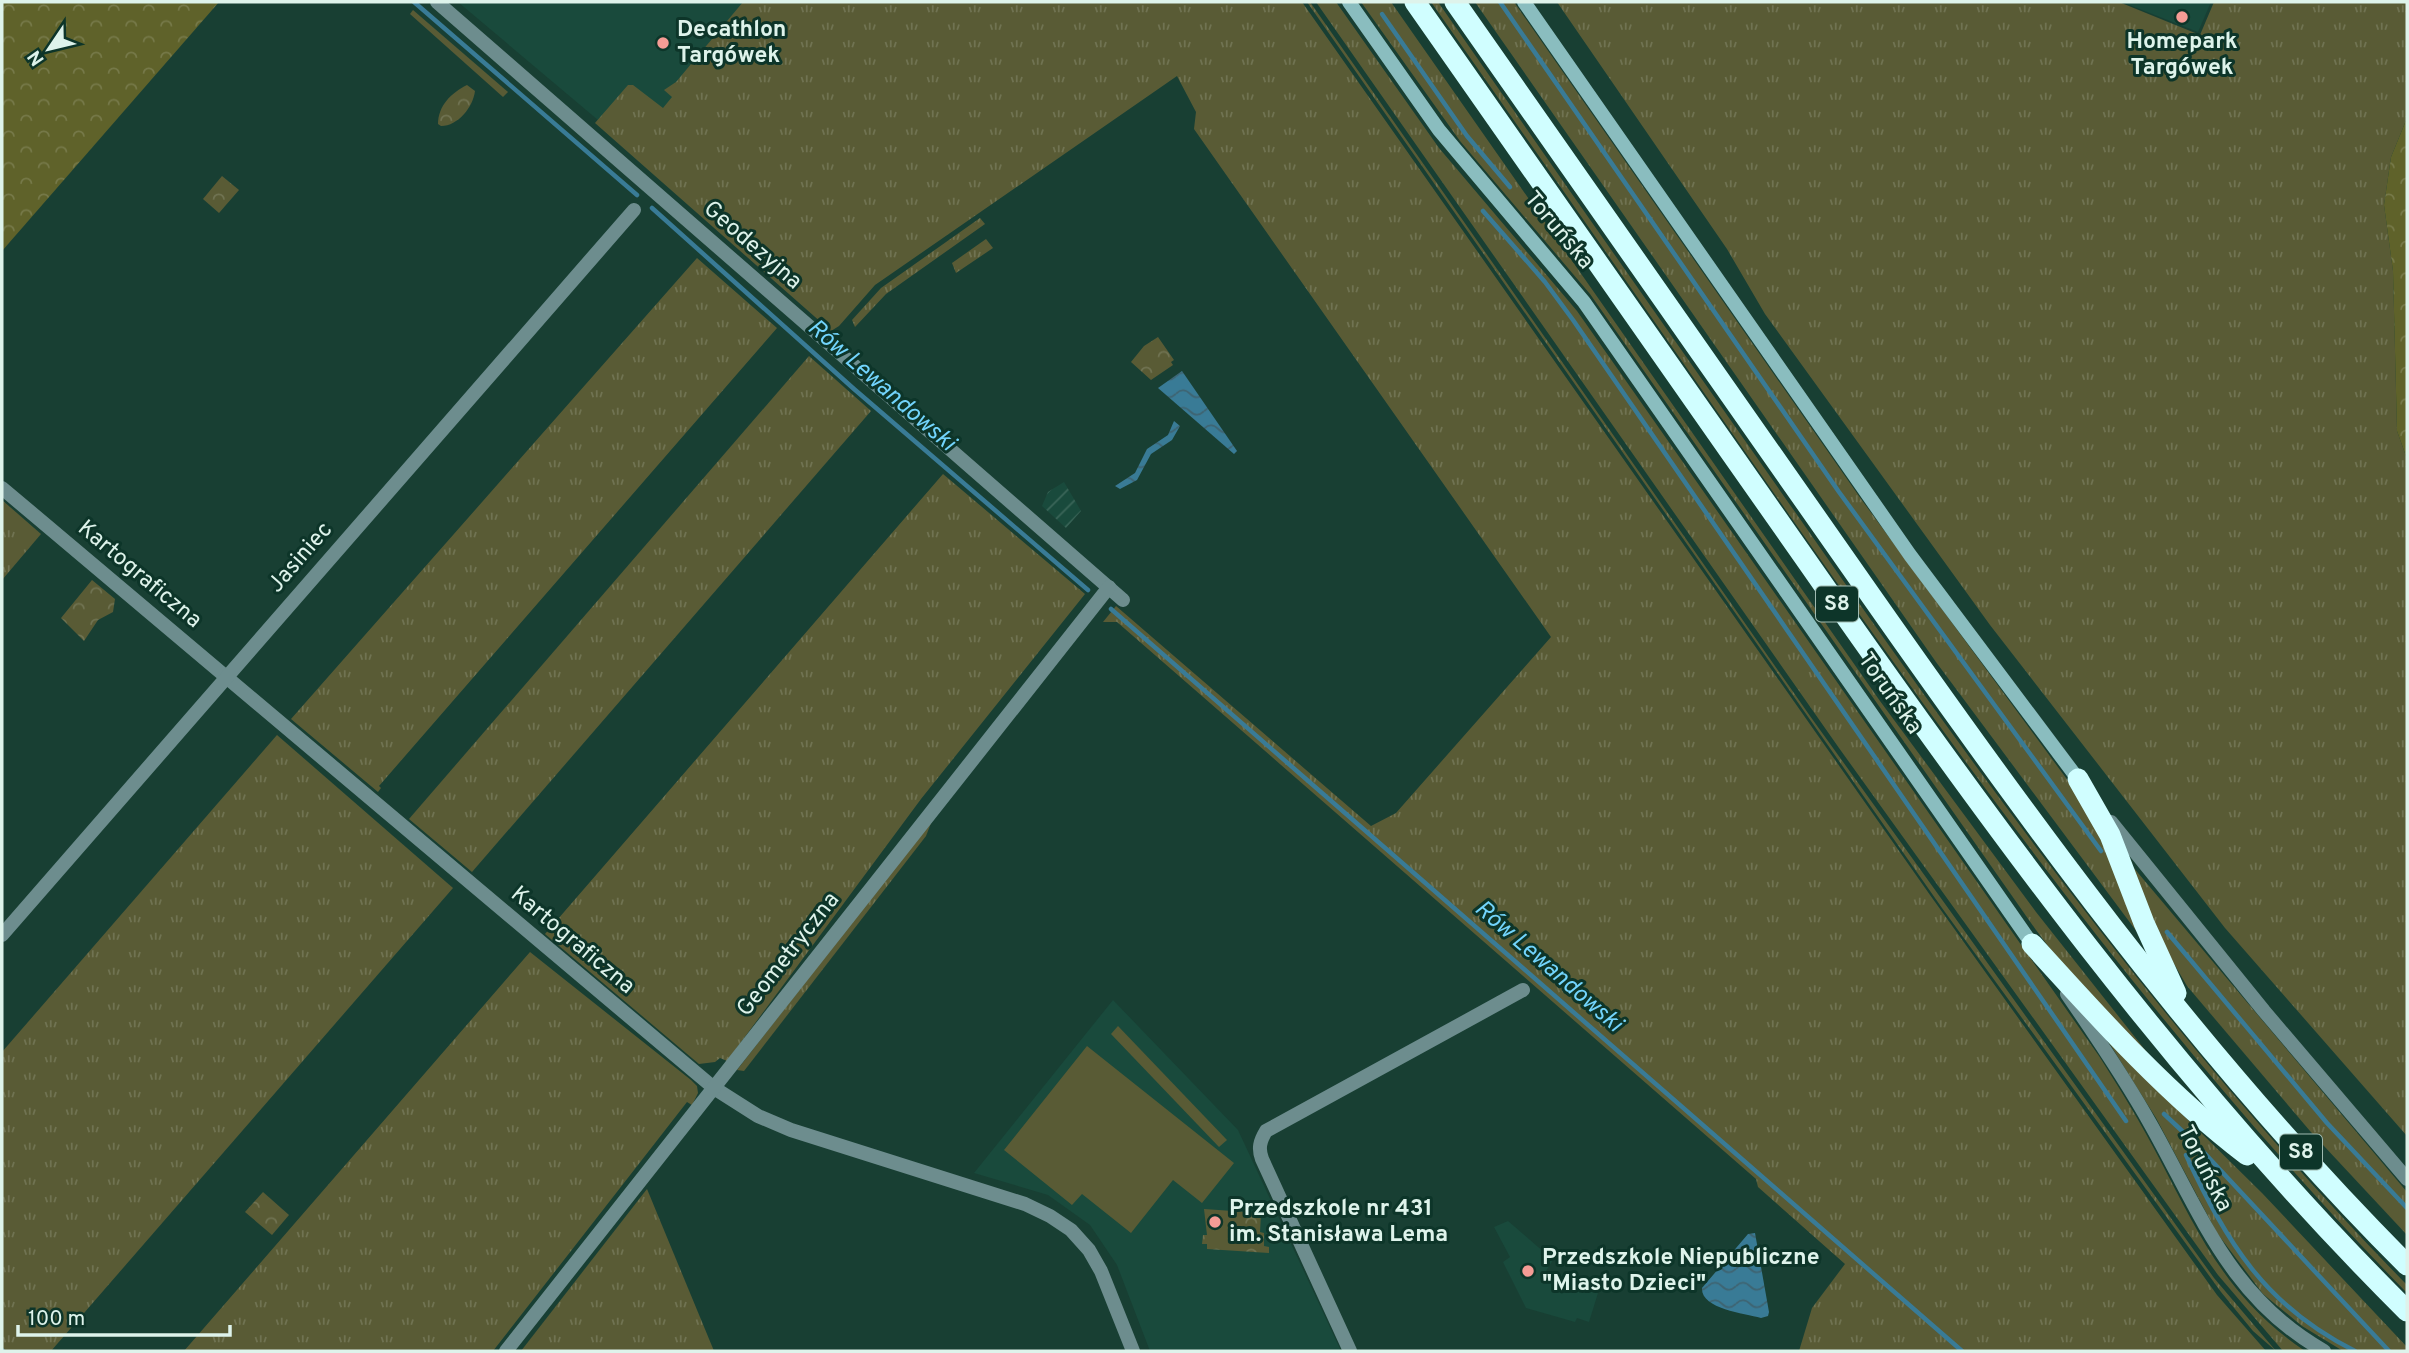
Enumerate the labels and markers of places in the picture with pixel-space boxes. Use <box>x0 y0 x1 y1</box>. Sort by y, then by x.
marker: Homepark Targówek <box>2174 9 2190 25</box>
place label: Decathlon Targówek <box>677 16 786 71</box>
place label: Homepark Targówek <box>2126 28 2238 83</box>
marker: Decathlon Targówek <box>655 35 671 51</box>
place label: Przedszkole nr 431 im. Stanisława Lema <box>1229 1195 1448 1250</box>
marker: Przedszkole nr 431 im. Stanisława Lema <box>1207 1214 1223 1230</box>
place label: Przedszkole Niepubliczne "Miasto Dzieci" <box>1542 1244 1820 1299</box>
marker: Przedszkole Niepubliczne "Miasto Dzieci" <box>1520 1263 1536 1279</box>

